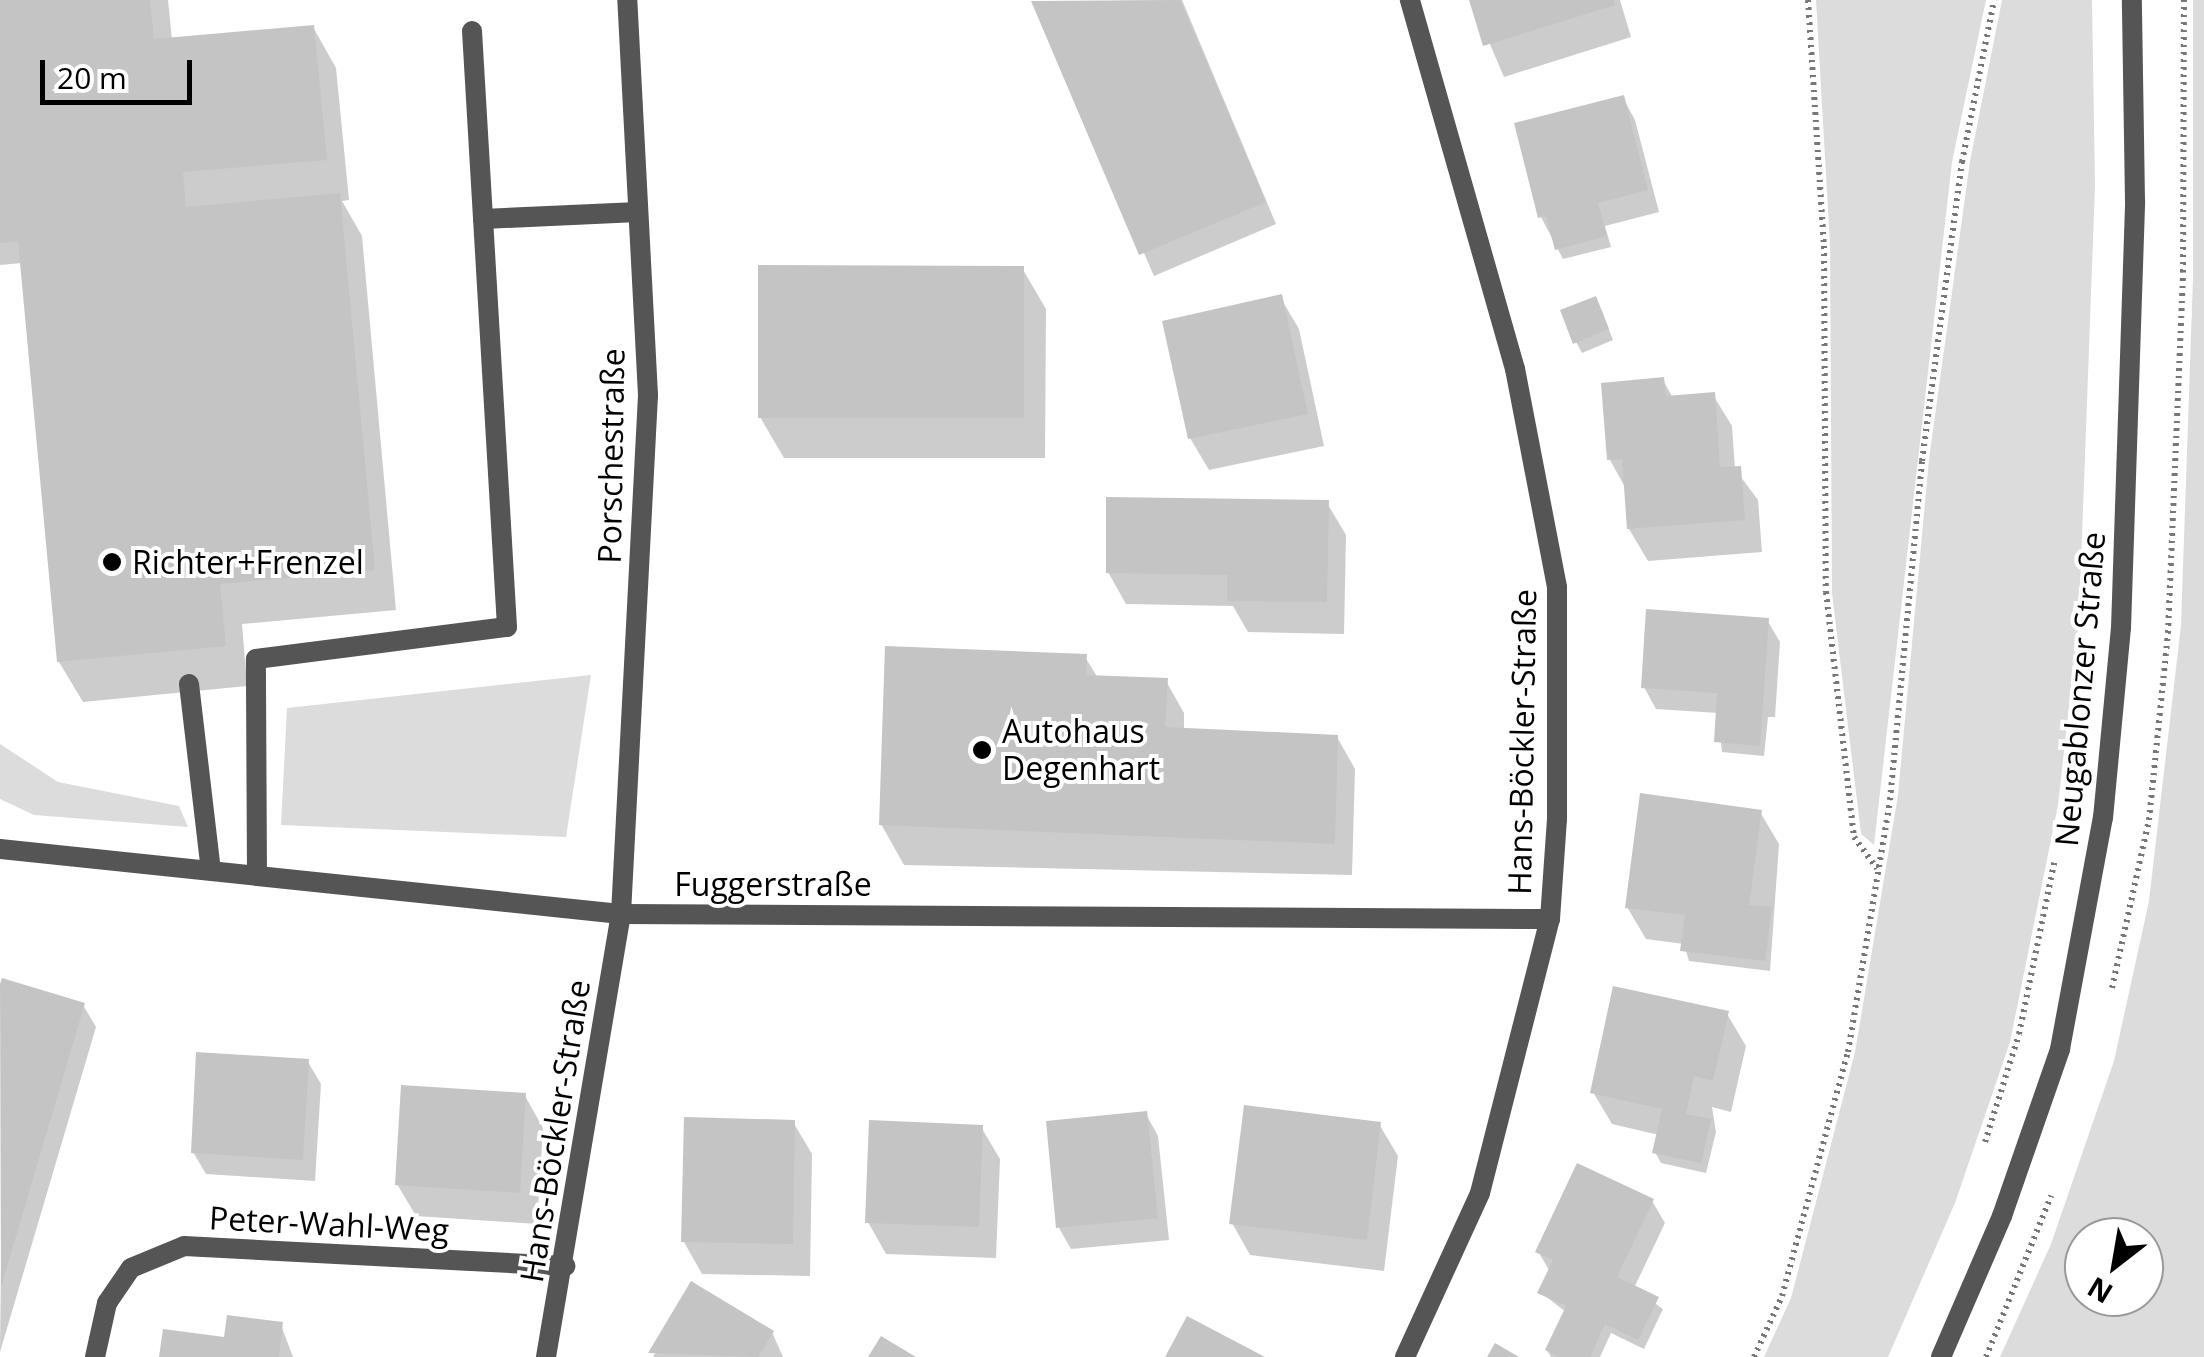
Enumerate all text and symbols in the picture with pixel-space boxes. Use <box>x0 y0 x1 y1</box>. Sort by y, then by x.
scale bar <box>45 40 198 102</box>
text: 20 m <box>57 57 127 98</box>
street label: Porschestraße <box>590 348 632 564</box>
street label: Neugablonzer Straße <box>2047 530 2113 848</box>
place label: Richter+Frenzel <box>132 543 364 581</box>
marker: Richter+Frenzel <box>101 551 123 573</box>
street label: Hans-Böckler-Straße <box>1500 589 1544 895</box>
place label: Autohaus Degenhart <box>1002 713 1160 788</box>
marker: Autohaus Degenhart <box>971 739 993 761</box>
street label: Fuggerstraße <box>674 865 872 903</box>
street label: Hans-Böckler-Straße <box>512 977 598 1285</box>
street label: Peter-Wahl-Weg <box>208 1199 450 1249</box>
north arrow <box>2064 1217 2164 1317</box>
text: N <box>2080 1269 2119 1313</box>

